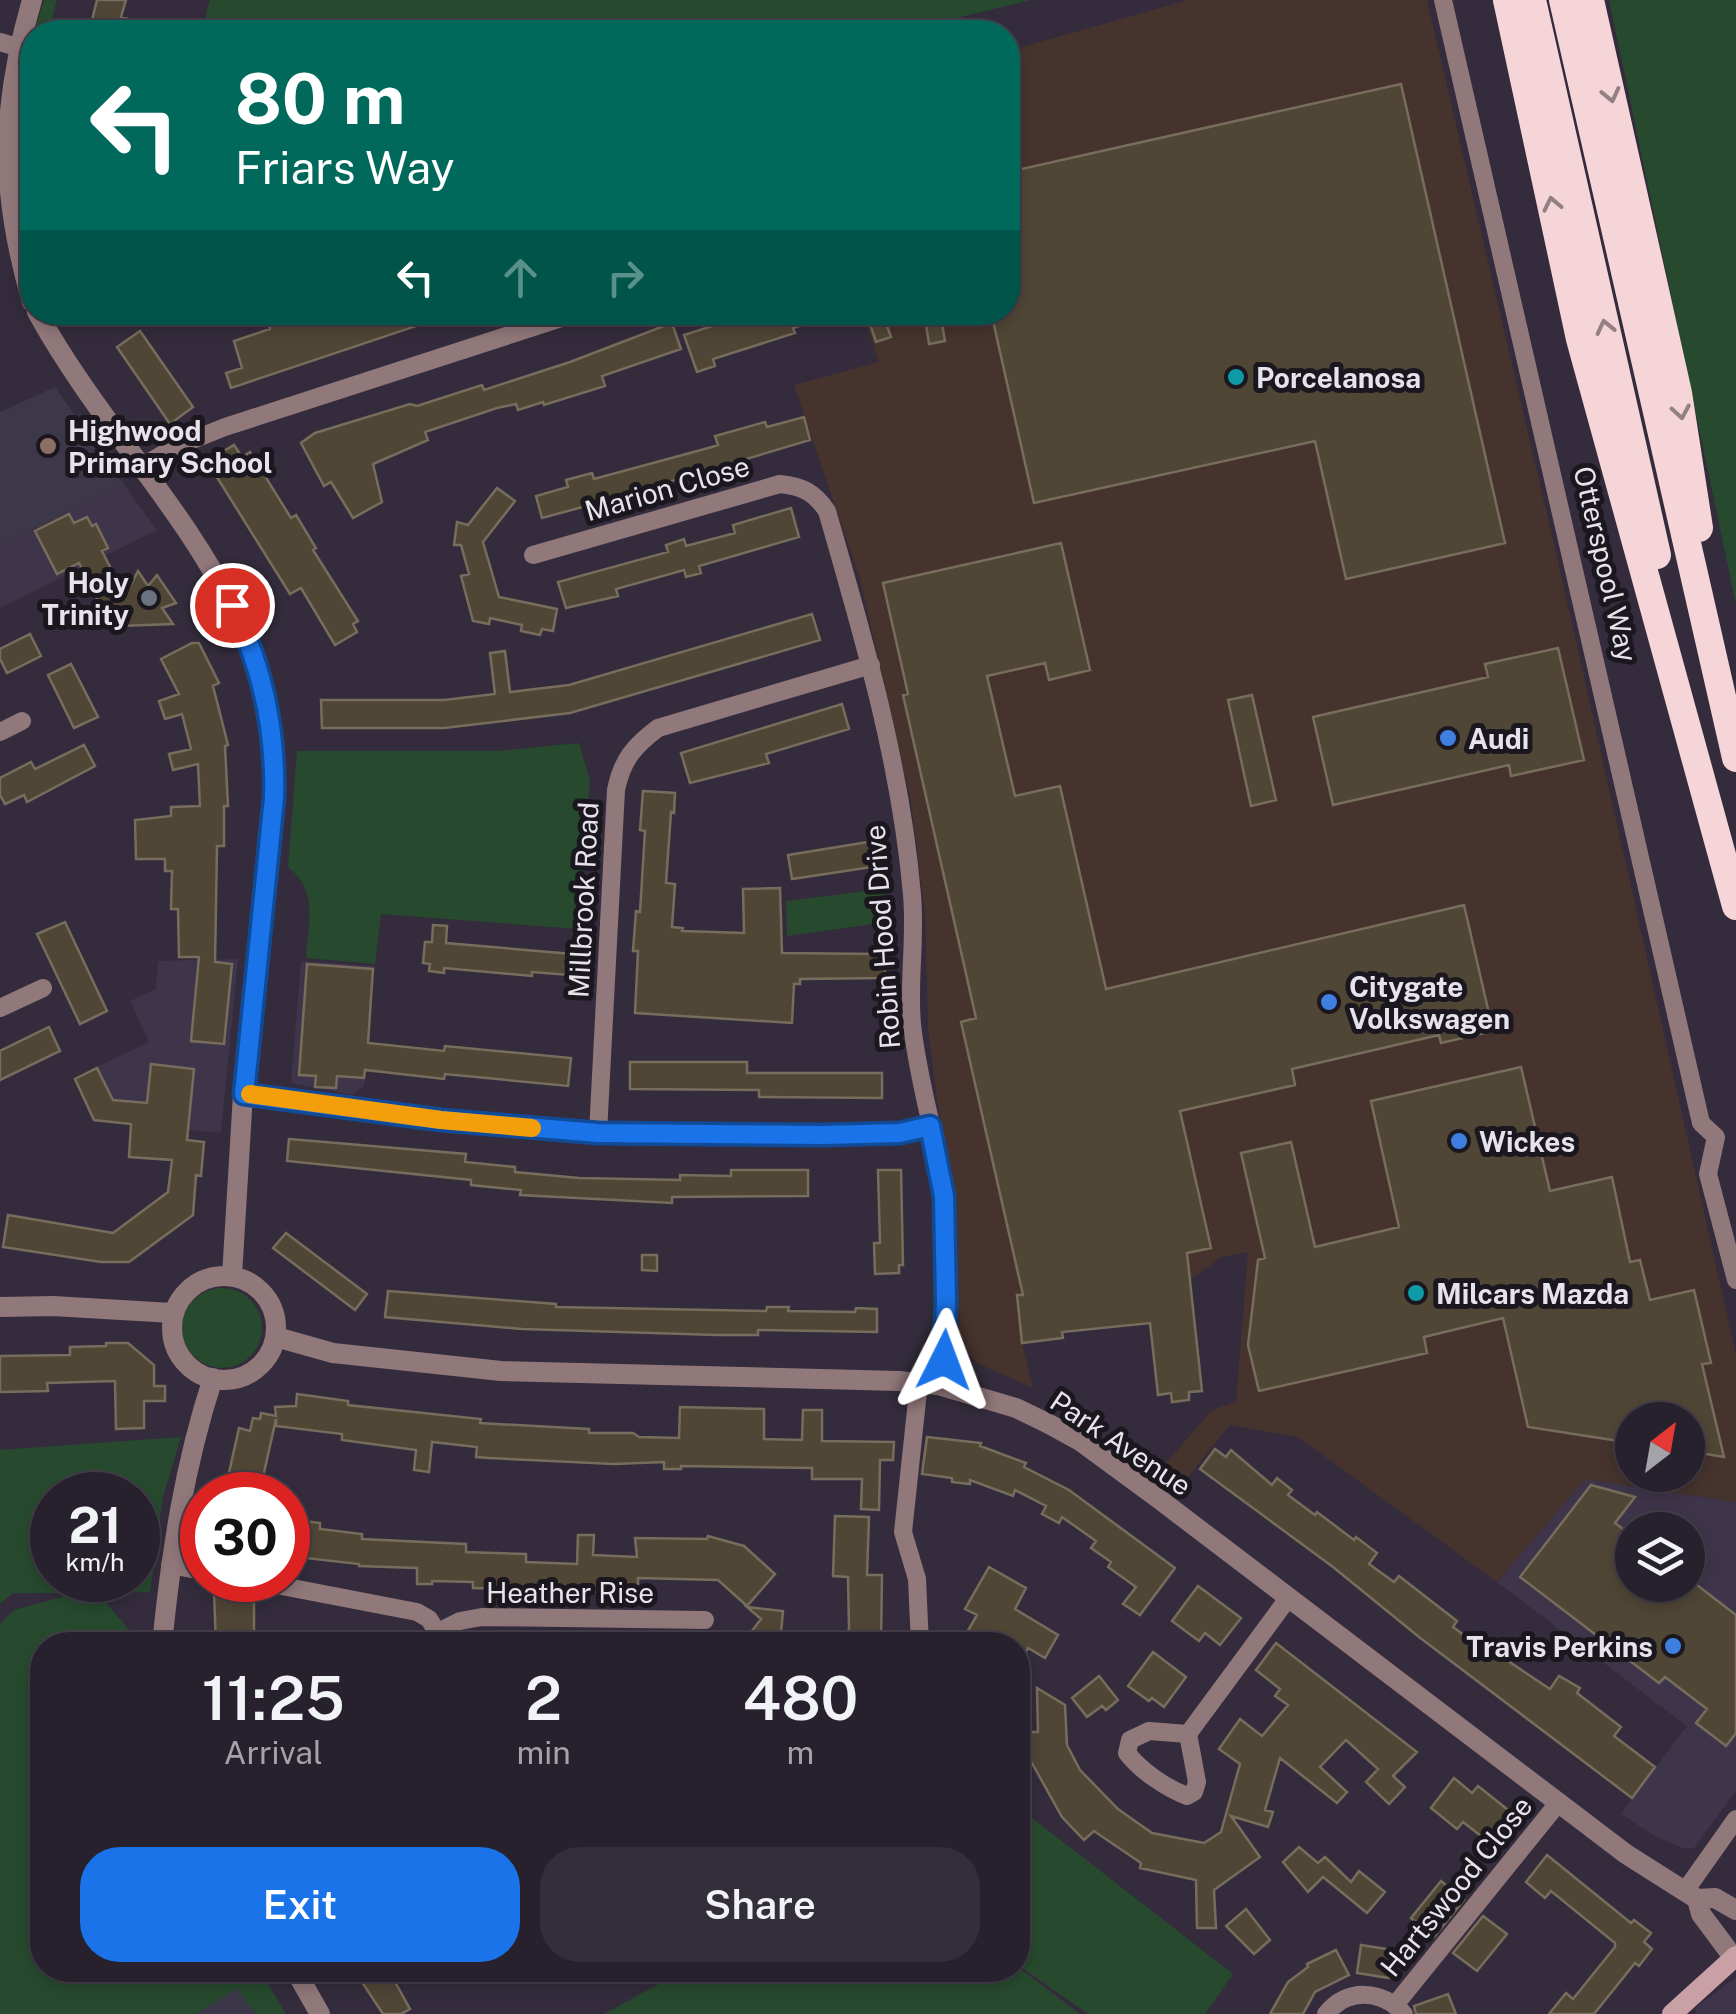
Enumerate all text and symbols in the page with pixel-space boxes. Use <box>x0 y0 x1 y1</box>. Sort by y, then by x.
text: 80 m <box>235 57 405 140</box>
icon: left <box>70 60 200 190</box>
one-way arrow <box>1599 86 1620 103</box>
text: Friars Way <box>235 141 454 194</box>
one-way arrow <box>1542 196 1563 213</box>
icon: left <box>388 250 443 305</box>
icon: ahead <box>493 250 548 305</box>
icon: right <box>598 250 653 305</box>
one-way arrow <box>1596 319 1617 336</box>
place label: Porcelanosa <box>1256 361 1421 394</box>
marker: Porcelanosa <box>1225 366 1247 388</box>
one-way arrow <box>1670 404 1691 421</box>
place label: Highwood Primary School <box>68 414 272 479</box>
marker: Highwood Primary School <box>37 435 59 457</box>
street label: Marion Close <box>581 449 753 527</box>
street label: Otterspool Way <box>1567 463 1645 665</box>
pin <box>190 563 275 648</box>
place label: Holy Trinity <box>42 566 129 631</box>
icon: arrive <box>205 578 260 633</box>
marker: Holy Trinity <box>138 587 160 609</box>
place label: Audi <box>1468 722 1529 755</box>
marker: Audi <box>1437 727 1459 749</box>
street label: Millbrook Road <box>561 801 605 999</box>
street label: Robin Hood Drive <box>858 824 906 1050</box>
place label: Citygate Volkswagen <box>1349 970 1510 1035</box>
marker: Citygate Volkswagen <box>1318 991 1340 1013</box>
place label: Wickes <box>1479 1125 1575 1158</box>
marker: Wickes <box>1448 1130 1470 1152</box>
place label: Milcars Mazda <box>1436 1277 1629 1310</box>
marker: Milcars Mazda <box>1405 1282 1427 1304</box>
position arrow <box>892 1308 996 1412</box>
street label: Park Avenue <box>1044 1384 1198 1502</box>
north arrow <box>1615 1402 1705 1492</box>
map controls <box>1615 1402 1705 1602</box>
speed limit sign: 30 <box>180 1472 310 1602</box>
text: 21 <box>68 1495 122 1554</box>
button: layers <box>1615 1512 1705 1602</box>
text: km/h <box>66 1547 124 1577</box>
street label: Heather Rise <box>486 1576 654 1609</box>
place label: Travis Perkins <box>1466 1630 1653 1663</box>
marker: Travis Perkins <box>1662 1635 1684 1657</box>
text: 11:25 <box>202 1663 345 1734</box>
text: 2 <box>525 1663 562 1734</box>
text: 480 <box>743 1663 858 1734</box>
text: Arrival <box>224 1734 323 1771</box>
text: min <box>516 1734 571 1771</box>
text: m <box>787 1734 814 1771</box>
street label: Hartswood Close <box>1373 1789 1539 1983</box>
button: Exit <box>80 1847 520 1962</box>
button: Share <box>540 1847 980 1962</box>

